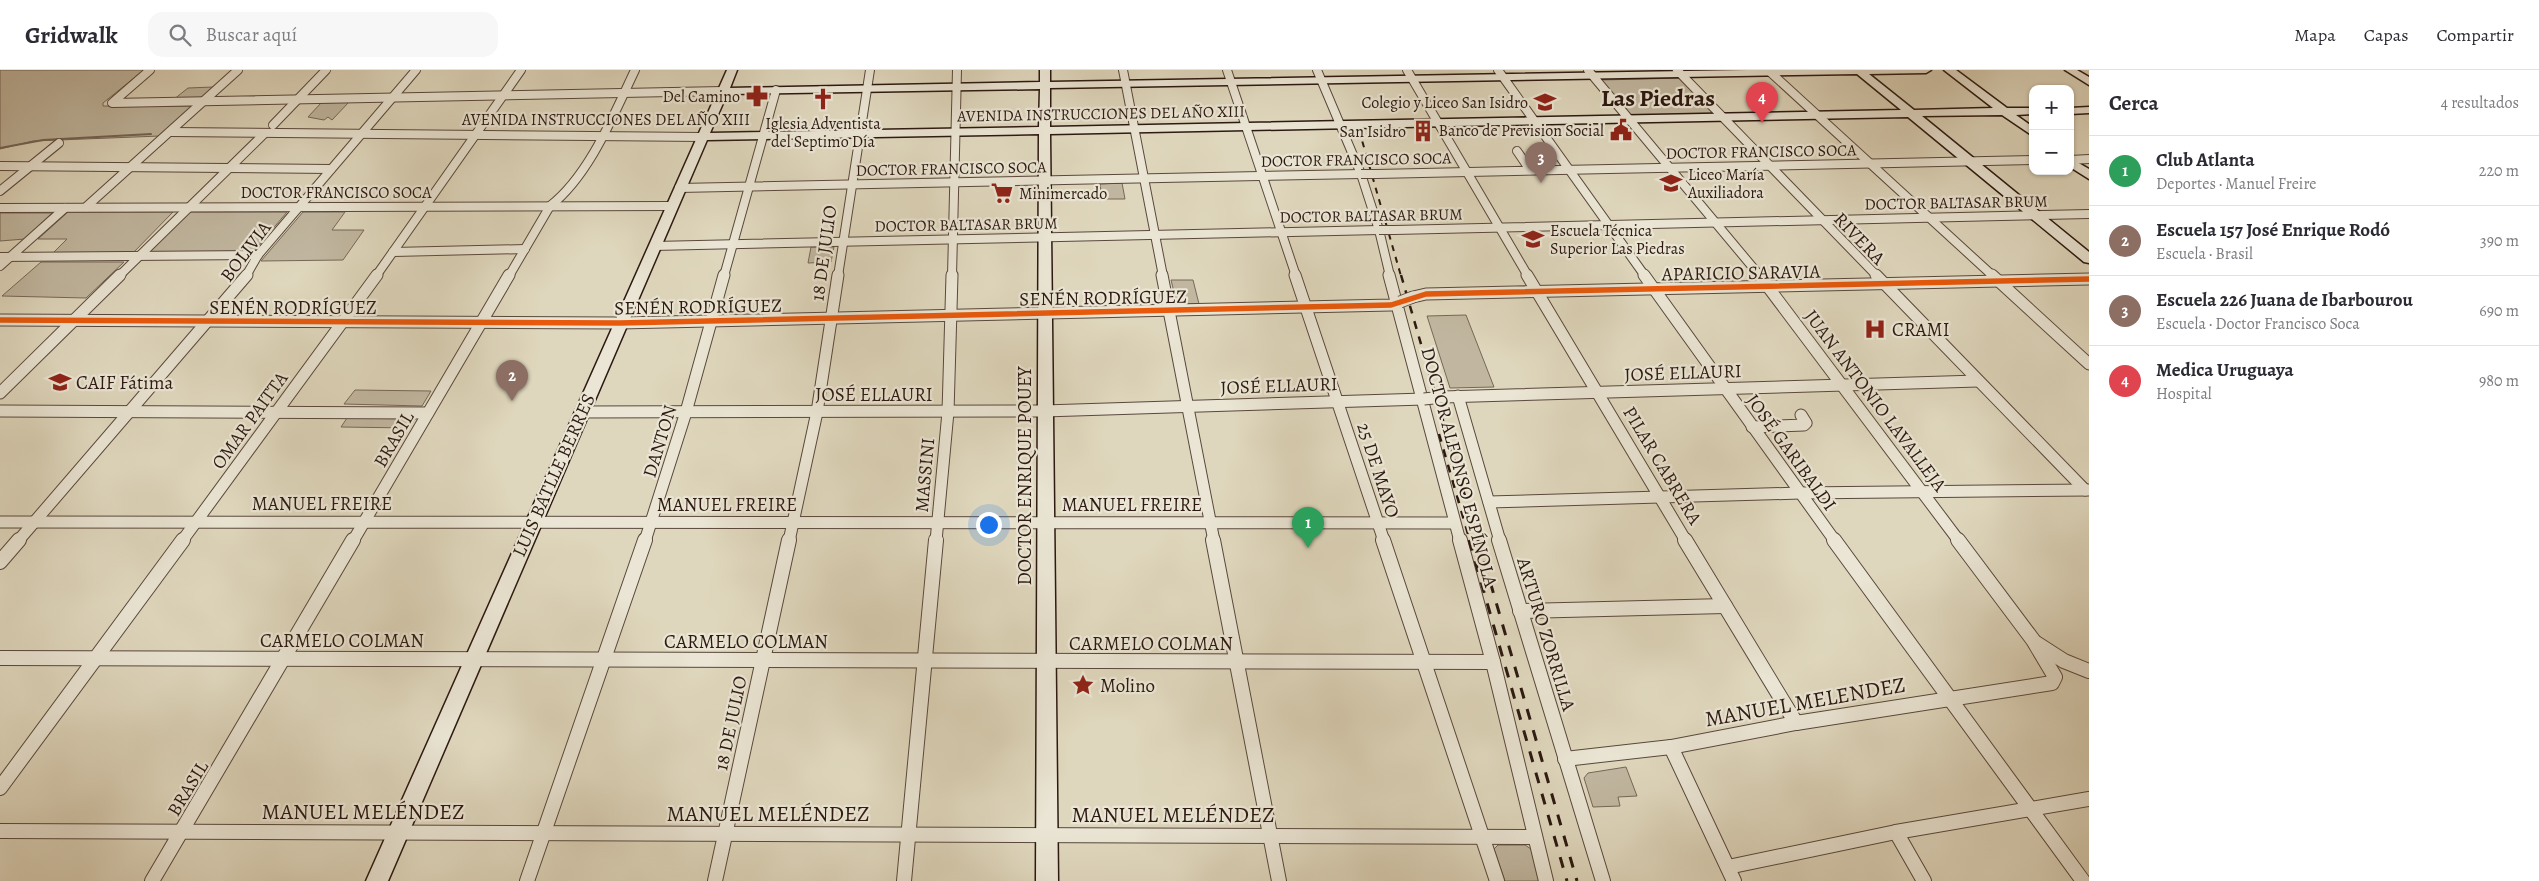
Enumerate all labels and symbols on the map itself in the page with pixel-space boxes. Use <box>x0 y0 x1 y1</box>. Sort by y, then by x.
district label: Las Piedras <box>1601 82 1715 114</box>
pin: 4 <box>1746 82 1778 123</box>
pharmacy icon: Del Camino <box>744 83 770 109</box>
place label: Del Camino <box>662 86 740 108</box>
church icon: Iglesia Adventista del Septimo Día <box>810 86 836 112</box>
school or university icon: Colegio y Liceo San Isidro <box>1532 89 1558 115</box>
place label: Colegio y Liceo San Isidro <box>1362 92 1528 114</box>
street label: AVENIDA INSTRUCCIONES DEL AÑO XIII <box>956 100 1245 128</box>
street label: AVENIDA INSTRUCCIONES DEL AÑO XIII <box>461 109 750 131</box>
place label: Iglesia Adventista del Septimo Día <box>765 113 881 153</box>
public building icon: Banco de Prevision Social <box>1608 117 1634 143</box>
building icon: San Isidro <box>1410 118 1436 144</box>
place label: Banco de Prevision Social <box>1439 120 1604 142</box>
place label: San Isidro <box>1340 121 1406 143</box>
street label: DOCTOR FRANCISCO SOCA <box>1665 139 1857 165</box>
pin: 3 <box>1525 142 1557 183</box>
street label: DOCTOR FRANCISCO SOCA <box>1260 147 1452 173</box>
street label: DOCTOR FRANCISCO SOCA <box>855 156 1047 182</box>
place label: Liceo María Auxiliadora <box>1687 164 1765 204</box>
school or university icon: Liceo María Auxiliadora <box>1658 170 1684 196</box>
supermarket icon: Minimercado <box>989 180 1015 206</box>
street label: DOCTOR FRANCISCO SOCA <box>241 182 432 204</box>
place label: Minimercado <box>1019 183 1107 205</box>
street label: DOCTOR BALTASAR BRUM <box>1864 190 2048 216</box>
street label: DOCTOR BALTASAR BRUM <box>1279 203 1463 229</box>
street label: 18 DE JULIO <box>804 204 844 303</box>
street label: RIVERA <box>1828 207 1891 271</box>
street label: DOCTOR BALTASAR BRUM <box>874 212 1058 238</box>
street label: BOLIVIA <box>214 215 278 287</box>
place label: Escuela Técnica Superior Las Piedras <box>1550 220 1685 260</box>
school or university icon: Escuela Técnica Superior Las Piedras <box>1520 226 1546 252</box>
street label: APARICIO SARAVIA <box>1660 259 1822 287</box>
street label: SENÉN RODRÍGUEZ <box>1019 284 1187 312</box>
street label: SENÉN RODRÍGUEZ <box>614 293 782 321</box>
street label: SENÉN RODRÍGUEZ <box>209 295 377 321</box>
street label: JUAN ANTONIO LAVALLEJA <box>1798 304 1953 498</box>
hospital icon: CRAMI <box>1862 316 1888 342</box>
place label: CRAMI <box>1892 317 1950 343</box>
street label: DOCTOR ALFONSO ESPÍNOLA <box>1414 344 1504 591</box>
street label: JOSÉ ELLAURI <box>1624 358 1742 388</box>
pin: 2 <box>496 360 528 401</box>
street label: OMAR PAITTA <box>206 366 295 475</box>
street label: DOCTOR ENRIQUE POUEY <box>1012 366 1038 586</box>
school or university icon: CAIF Fátima <box>47 369 73 395</box>
place label: CAIF Fátima <box>76 370 174 396</box>
street label: JOSÉ ELLAURI <box>1220 371 1338 401</box>
street label: JOSÉ ELLAURI <box>815 382 933 408</box>
street label: JOSÉ GARIBALDI <box>1740 389 1842 516</box>
street label: LUIS BATLLE BERRES <box>506 390 602 561</box>
street label: PILAR CABRERA <box>1617 401 1708 530</box>
street label: DANTON <box>637 402 683 481</box>
street label: BRASIL <box>367 406 420 472</box>
street label: 25 DE MAYO <box>1350 419 1406 521</box>
street label: MASSINI <box>909 437 941 513</box>
street label: MANUEL FREIRE <box>252 491 392 517</box>
street label: MANUEL FREIRE <box>657 492 797 518</box>
street label: MANUEL FREIRE <box>1062 492 1202 518</box>
pin: 1 <box>1292 507 1324 548</box>
your location <box>976 512 1002 538</box>
street label: ARTURO ZORRILLA <box>1510 554 1582 715</box>
street label: CARMELO COLMAN <box>260 628 424 654</box>
street label: CARMELO COLMAN <box>664 629 828 655</box>
street label: CARMELO COLMAN <box>1069 631 1233 657</box>
street label: MANUEL MELENDEZ <box>1703 670 1908 734</box>
place icon: Molino <box>1070 672 1096 698</box>
street label: 18 DE JULIO <box>708 673 754 773</box>
place label: Molino <box>1100 673 1155 699</box>
street label: BRASIL <box>161 756 215 821</box>
street label: MANUEL MELÉNDEZ <box>262 797 464 827</box>
street label: MANUEL MELÉNDEZ <box>667 799 869 829</box>
street label: MANUEL MELÉNDEZ <box>1072 800 1274 830</box>

